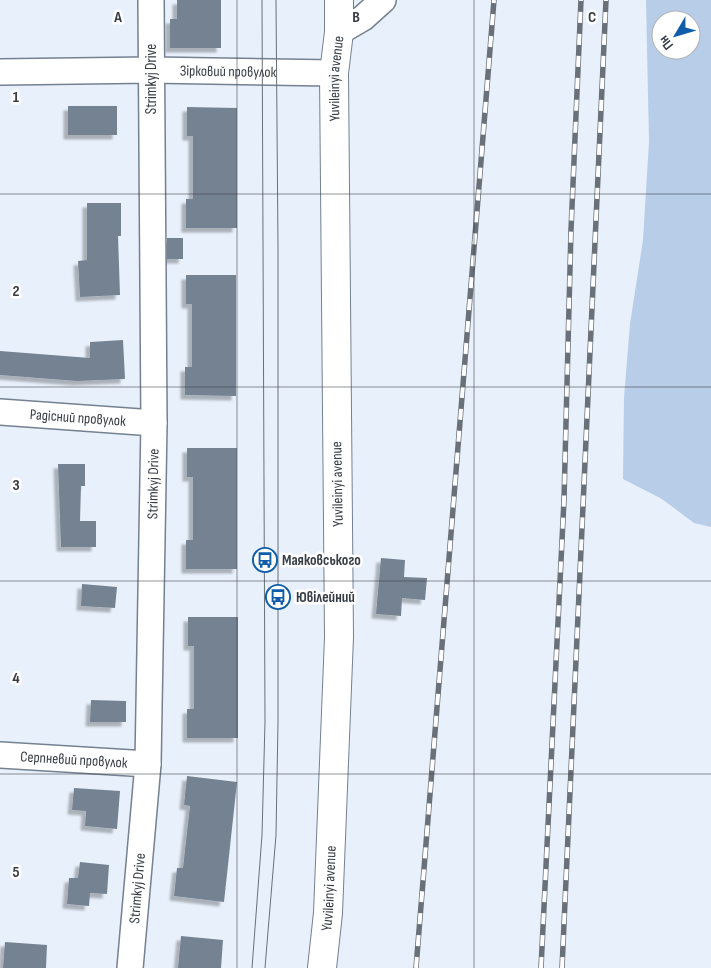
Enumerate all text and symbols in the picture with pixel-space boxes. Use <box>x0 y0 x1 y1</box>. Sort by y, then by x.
text: A <box>113 8 122 27</box>
text: B <box>352 8 360 27</box>
text: C <box>588 8 596 27</box>
north arrow <box>651 10 701 60</box>
text: Пн <box>655 32 677 53</box>
street label: Yuvileinyi avenue <box>325 35 348 121</box>
street label: Strimkyj Drive <box>142 44 161 114</box>
street label: Зірковий провулок <box>180 61 277 82</box>
text: 1 <box>13 88 20 107</box>
text: 2 <box>12 282 20 301</box>
street label: Радісний провулок <box>29 405 127 431</box>
street label: Yuvileinyi avenue <box>327 441 348 527</box>
street label: Strimkyj Drive <box>143 448 164 519</box>
text: 3 <box>12 476 20 495</box>
bus stop icon: Маяковського <box>252 547 278 573</box>
place label: Маяковського <box>282 551 361 570</box>
bus stop icon: Ювілейний <box>265 584 291 610</box>
place label: Ювілейний <box>296 588 355 607</box>
text: 4 <box>12 669 20 688</box>
street label: Серпневий провулок <box>20 747 128 773</box>
street label: Yuvileinyi avenue <box>317 845 341 932</box>
street label: Strimkyj Drive <box>125 852 150 924</box>
text: 5 <box>12 863 20 882</box>

